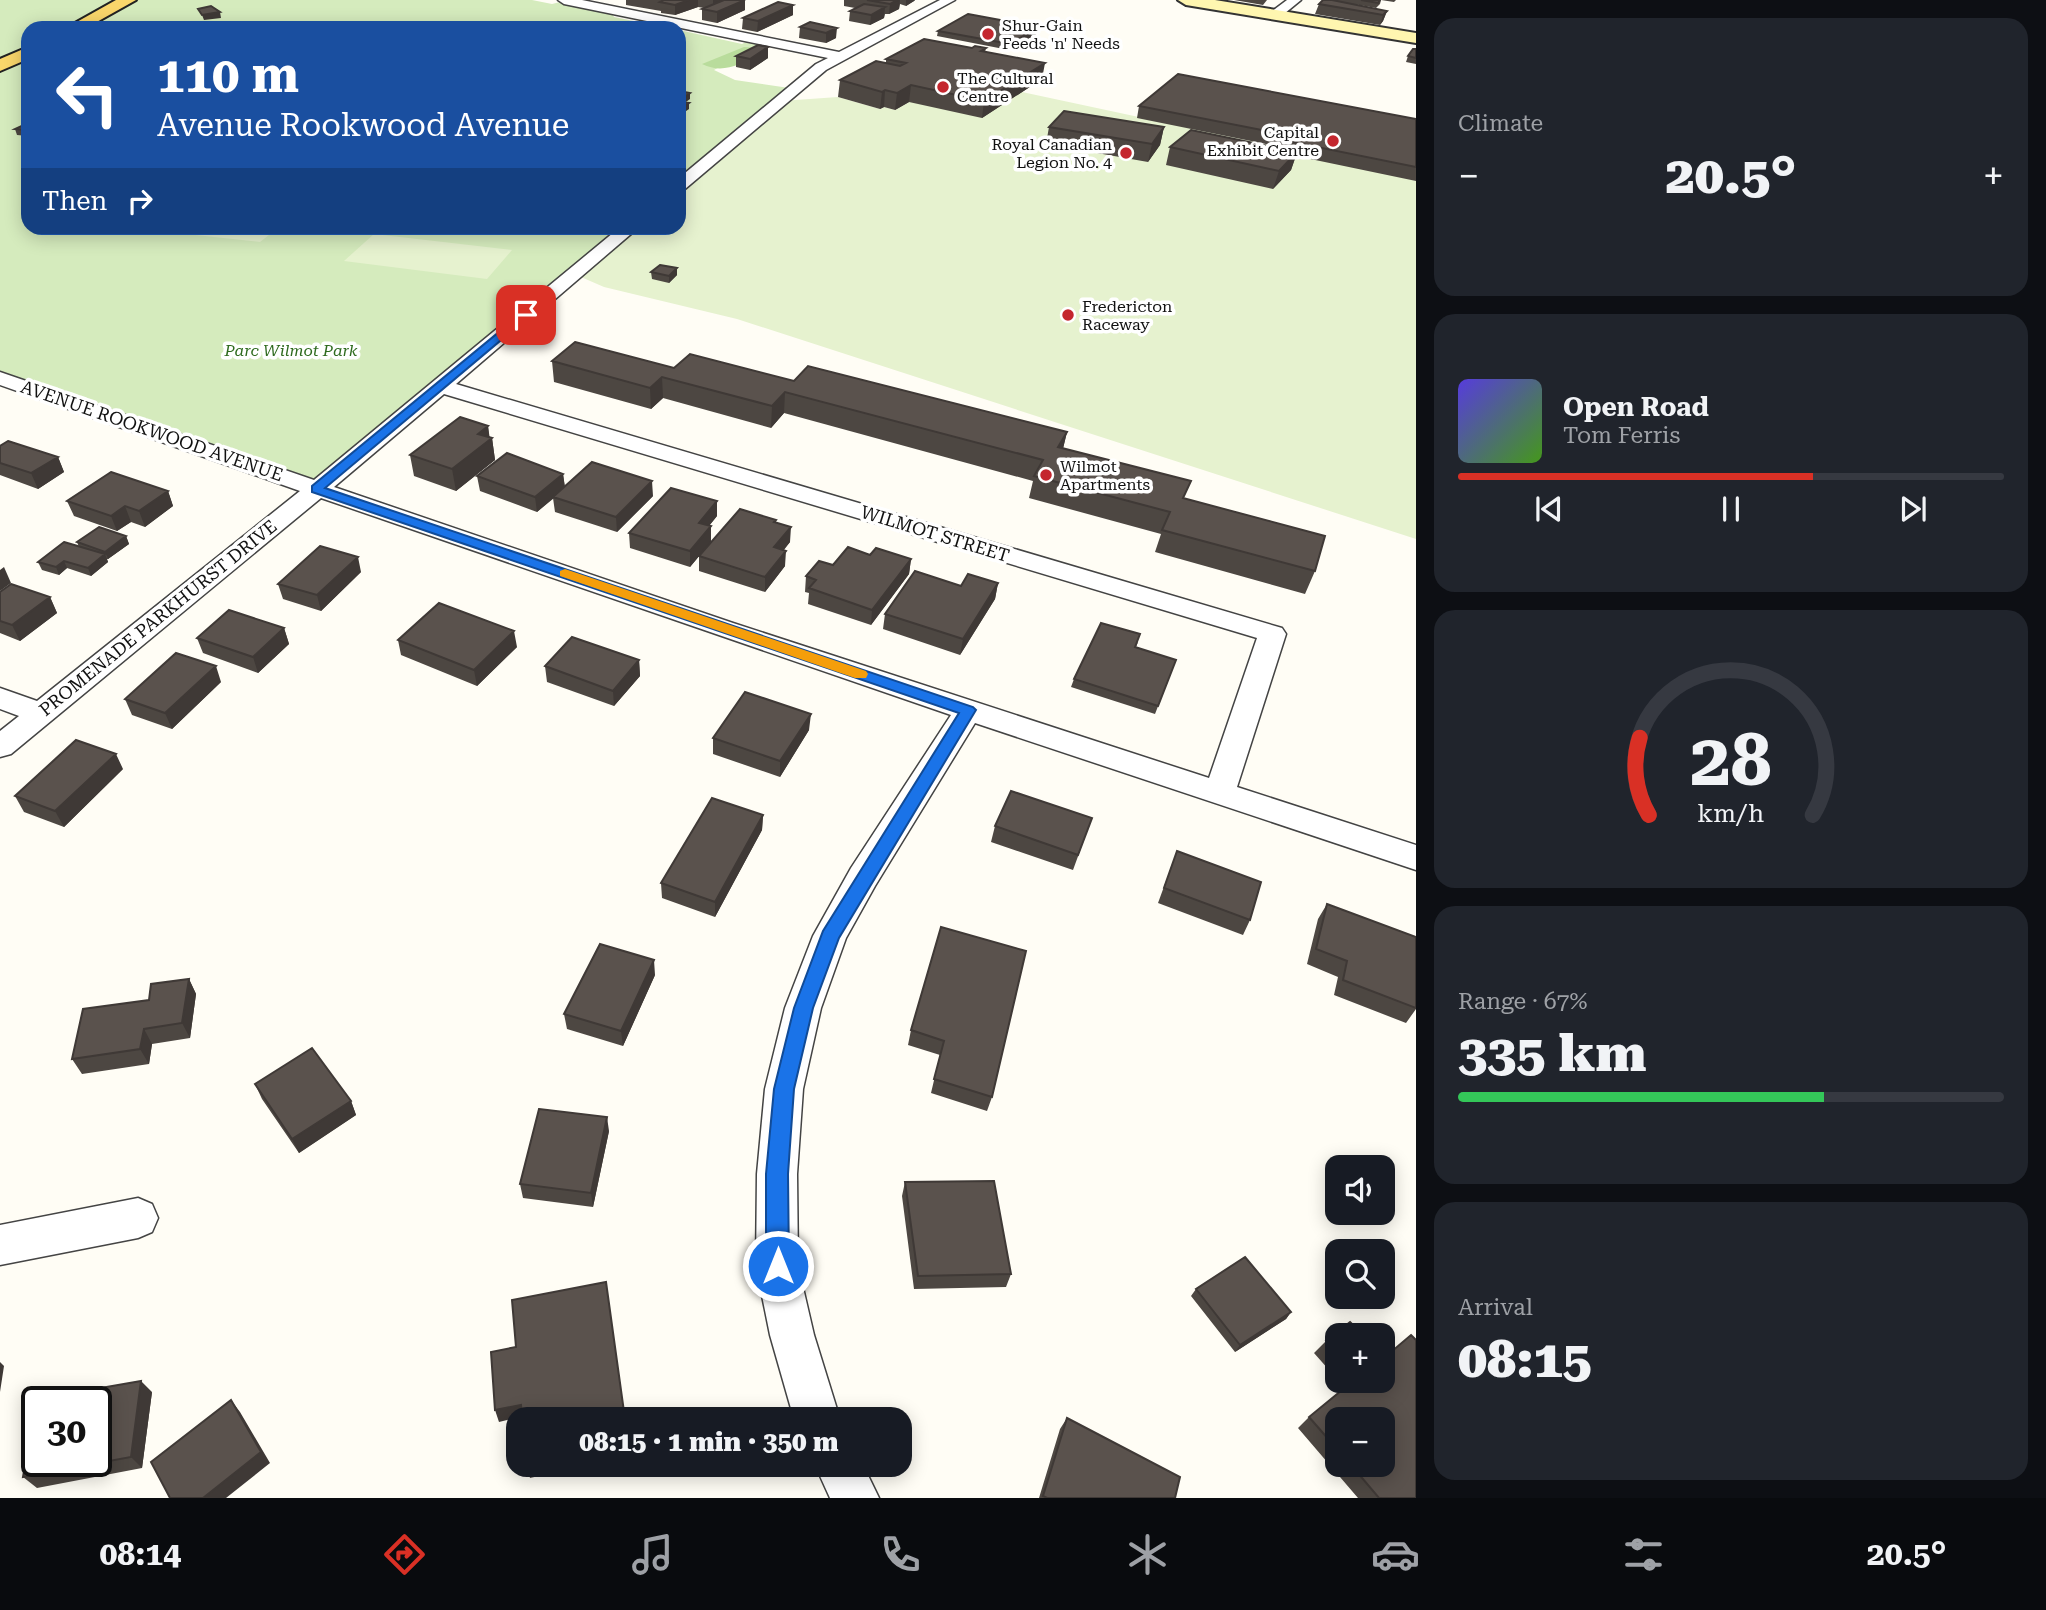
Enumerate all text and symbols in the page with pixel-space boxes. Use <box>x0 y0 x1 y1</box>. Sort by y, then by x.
place label: Shur-Gain Feeds 'n' Needs <box>1002 16 1120 53</box>
marker: Shur-Gain Feeds 'n' Needs <box>980 26 996 42</box>
text: 110 m <box>157 47 299 104</box>
icon: left <box>42 49 133 140</box>
place label: The Cultural Centre <box>957 69 1053 106</box>
marker: The Cultural Centre <box>935 79 951 95</box>
text: Avenue Rookwood Avenue <box>157 106 569 144</box>
text: Climate <box>1458 110 1543 137</box>
place label: Capital Exhibit Centre <box>1207 123 1319 160</box>
marker: Capital Exhibit Centre <box>1325 133 1341 149</box>
place label: Royal Canadian Legion No. 4 <box>991 135 1112 172</box>
marker: Royal Canadian Legion No. 4 <box>1118 145 1134 161</box>
text: 20.5° <box>1666 145 1796 206</box>
text: − <box>1458 154 1479 198</box>
text: + <box>1983 154 2004 198</box>
icon: right <box>121 182 159 220</box>
text: Then <box>42 186 107 216</box>
pin <box>496 285 556 345</box>
icon: arrive <box>507 296 545 334</box>
place label: Fredericton Raceway <box>1082 297 1172 334</box>
marker: Fredericton Raceway <box>1060 307 1076 323</box>
park label: Parc Wilmot Park <box>223 341 358 360</box>
street label: AVENUE ROOKWOOD AVENUE <box>18 376 286 485</box>
text: Open Road <box>1563 392 1709 422</box>
text: Tom Ferris <box>1563 422 1680 449</box>
place label: Wilmot Apartments <box>1060 457 1151 494</box>
marker: Wilmot Apartments <box>1038 467 1054 483</box>
icon: previous <box>1530 490 1568 528</box>
icon: pause <box>1712 490 1750 528</box>
icon: next <box>1894 490 1932 528</box>
street label: WILMOT STREET <box>858 501 1012 566</box>
street label: PROMENADE PARKHURST DRIVE <box>35 515 281 720</box>
text: 28 <box>1690 718 1772 803</box>
text: km/h <box>1698 799 1764 828</box>
text: Range · 67% <box>1458 988 1587 1015</box>
text: 335 km <box>1458 1023 1646 1084</box>
map controls <box>1325 1155 1395 1477</box>
button: sound <box>1325 1155 1395 1225</box>
position arrow <box>741 1229 815 1303</box>
button: search <box>1325 1239 1395 1309</box>
text: Arrival <box>1458 1294 1533 1321</box>
button: + <box>1325 1323 1395 1393</box>
text: 08:15 <box>1458 1329 1592 1390</box>
speed limit sign: 30 <box>21 1386 112 1477</box>
button: − <box>1325 1407 1395 1477</box>
text: 08:15 · 1 min · 350 m <box>579 1427 839 1457</box>
icon: directions <box>380 1530 429 1579</box>
icon: music <box>628 1530 677 1579</box>
icon: phone <box>876 1530 925 1579</box>
icon: climate <box>1123 1530 1172 1579</box>
icon: car <box>1371 1530 1420 1579</box>
icon: filters <box>1619 1530 1668 1579</box>
text: 08:14 <box>99 1535 181 1573</box>
text: 20.5° <box>1867 1535 1947 1573</box>

